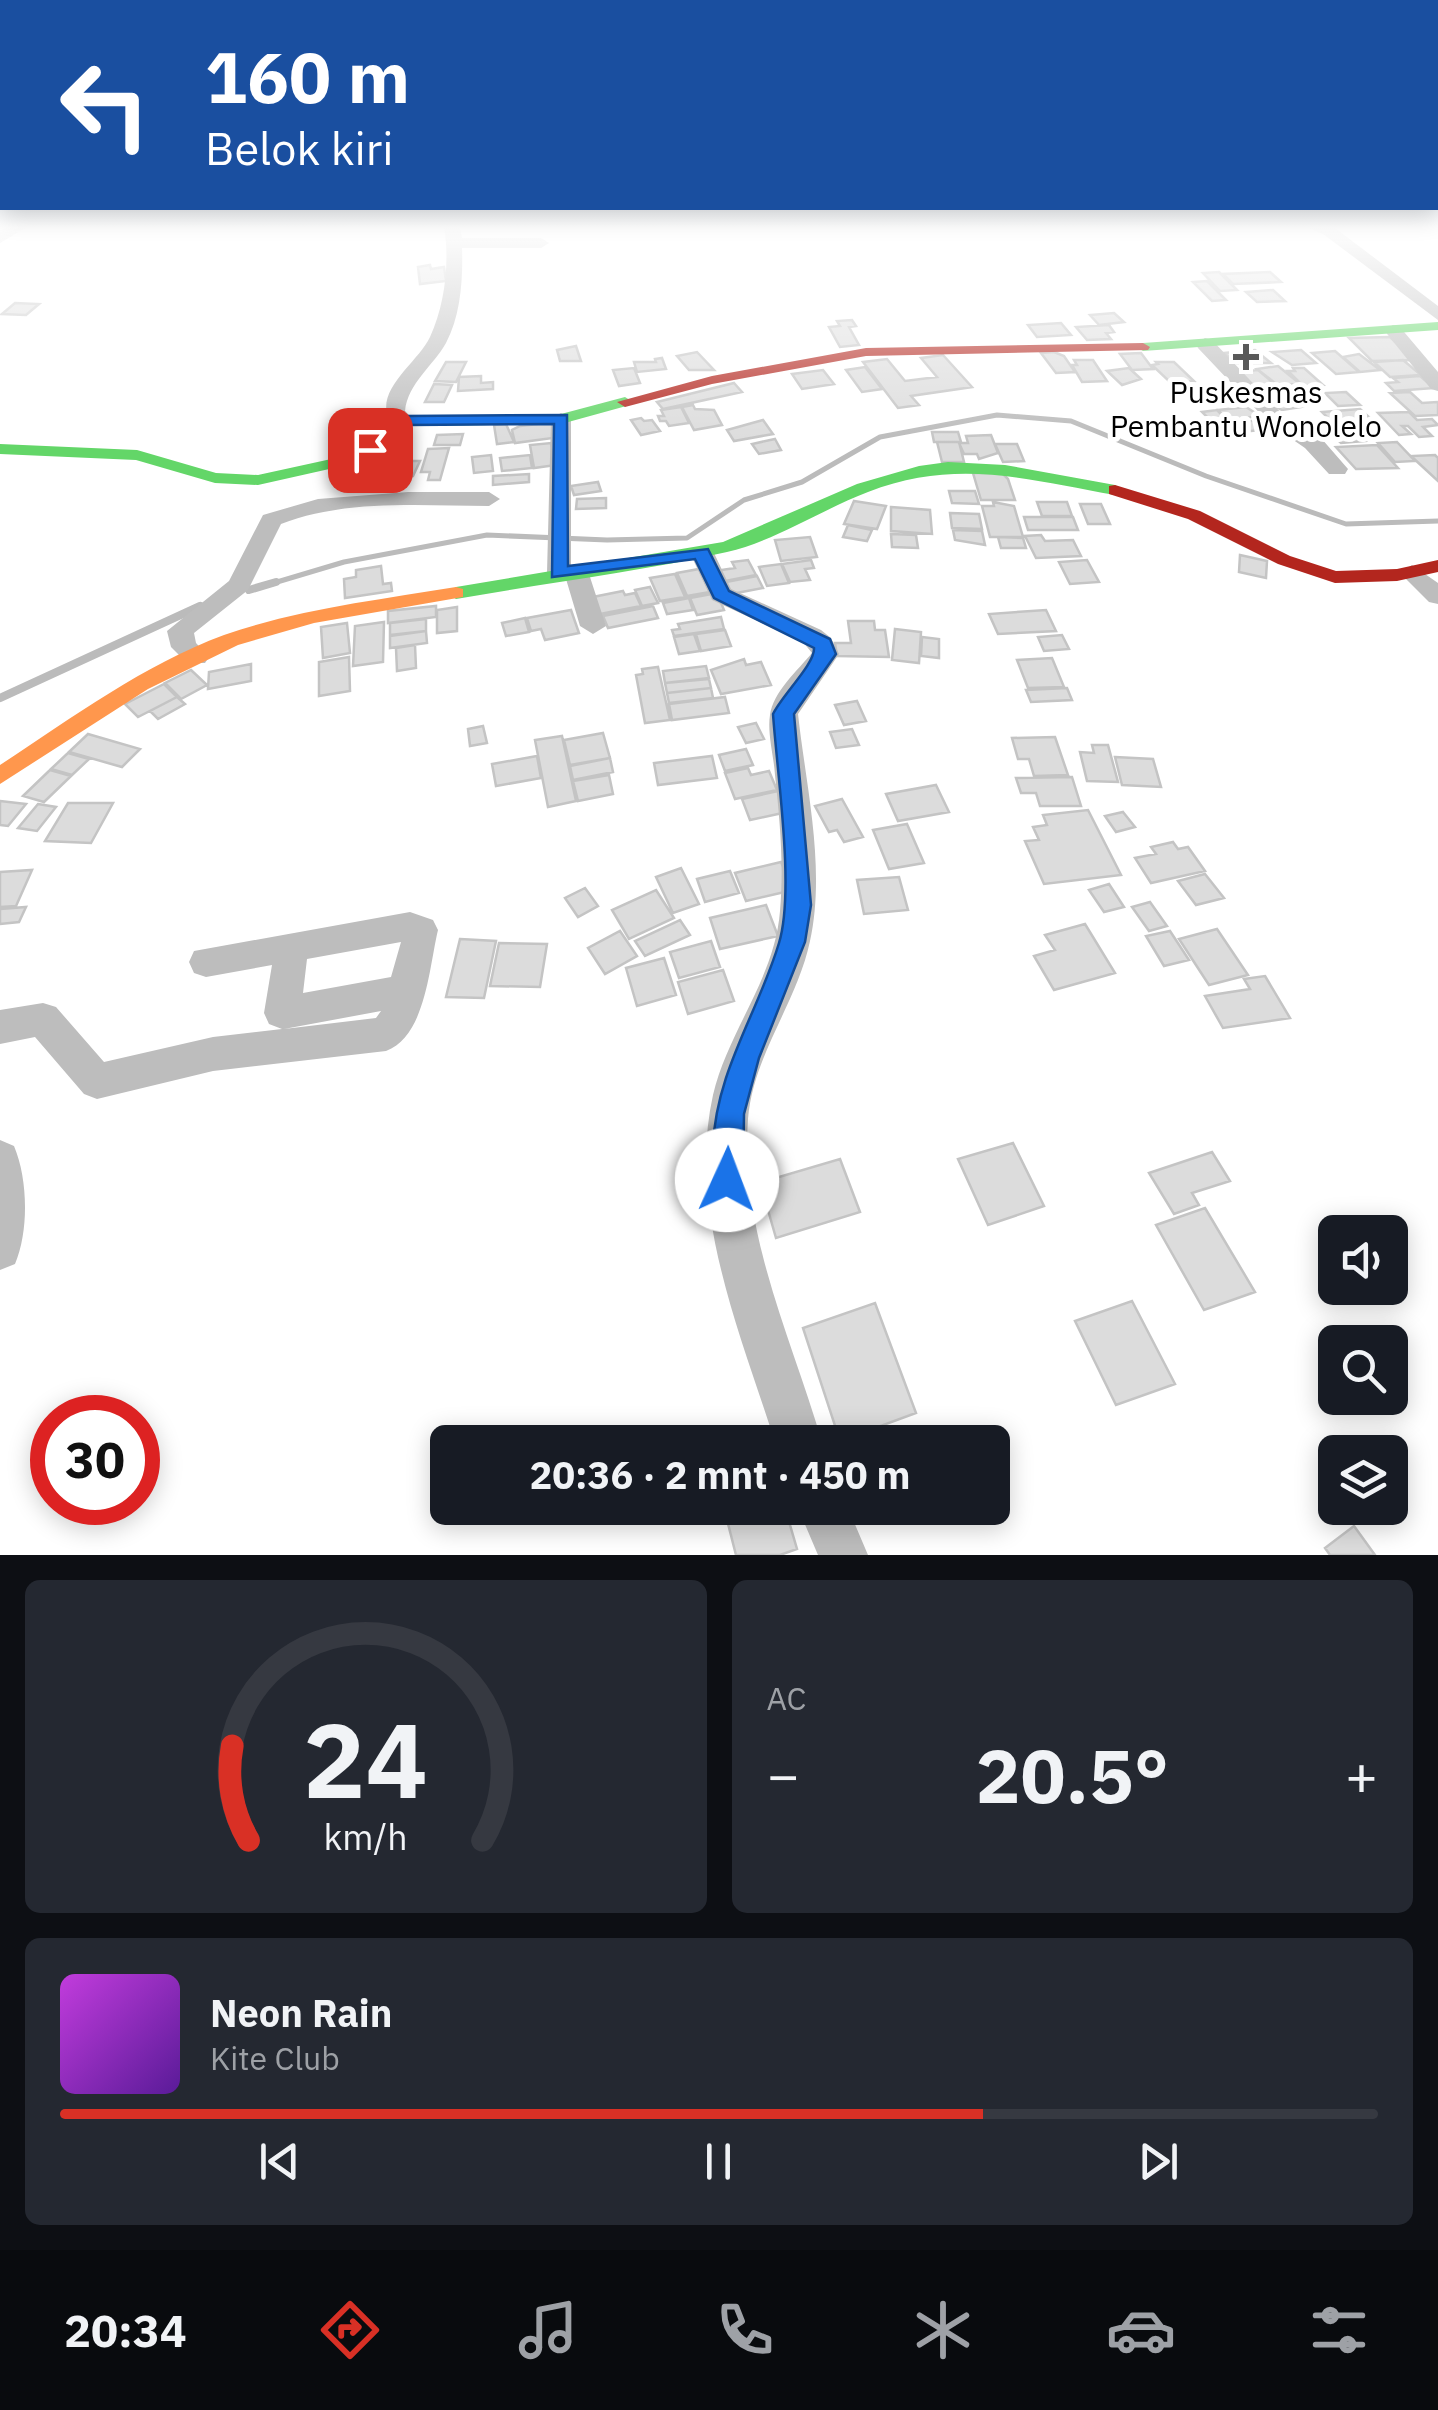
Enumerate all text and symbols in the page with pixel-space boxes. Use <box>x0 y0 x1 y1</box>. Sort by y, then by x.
text: 160 m <box>205 31 410 122</box>
icon: left <box>40 40 170 170</box>
text: Belok kiri <box>205 119 394 177</box>
marker: Puskesmas Pembantu Wonolelo <box>1233 344 1259 370</box>
place label: Puskesmas Pembantu Wonolelo <box>1110 372 1382 445</box>
pin <box>328 408 413 493</box>
icon: arrive <box>343 423 398 478</box>
position arrow <box>675 1128 779 1232</box>
map controls <box>1318 1215 1408 1525</box>
button: sound <box>1318 1215 1408 1305</box>
button: search <box>1318 1325 1408 1415</box>
speed limit sign: 30 <box>30 1395 160 1525</box>
button: layers <box>1318 1435 1408 1525</box>
text: 20:36 · 2 mnt · 450 m <box>529 1450 911 1499</box>
text: AC <box>767 1677 806 1719</box>
text: 24 <box>303 1691 428 1827</box>
text: 20.5° <box>975 1726 1169 1824</box>
text: − <box>767 1739 800 1810</box>
text: + <box>1345 1739 1378 1810</box>
text: km/h <box>324 1813 408 1860</box>
text: Neon Rain <box>210 1988 392 2037</box>
text: Kite Club <box>210 2037 340 2079</box>
icon: previous <box>252 2134 307 2189</box>
icon: pause <box>691 2134 746 2189</box>
icon: next <box>1131 2134 1186 2189</box>
icon: directions <box>315 2295 385 2365</box>
icon: music <box>513 2295 583 2365</box>
icon: phone <box>710 2295 780 2365</box>
icon: climate <box>908 2295 978 2365</box>
icon: car <box>1106 2295 1176 2365</box>
icon: filters <box>1304 2295 1374 2365</box>
text: 20:34 <box>64 2301 187 2359</box>

